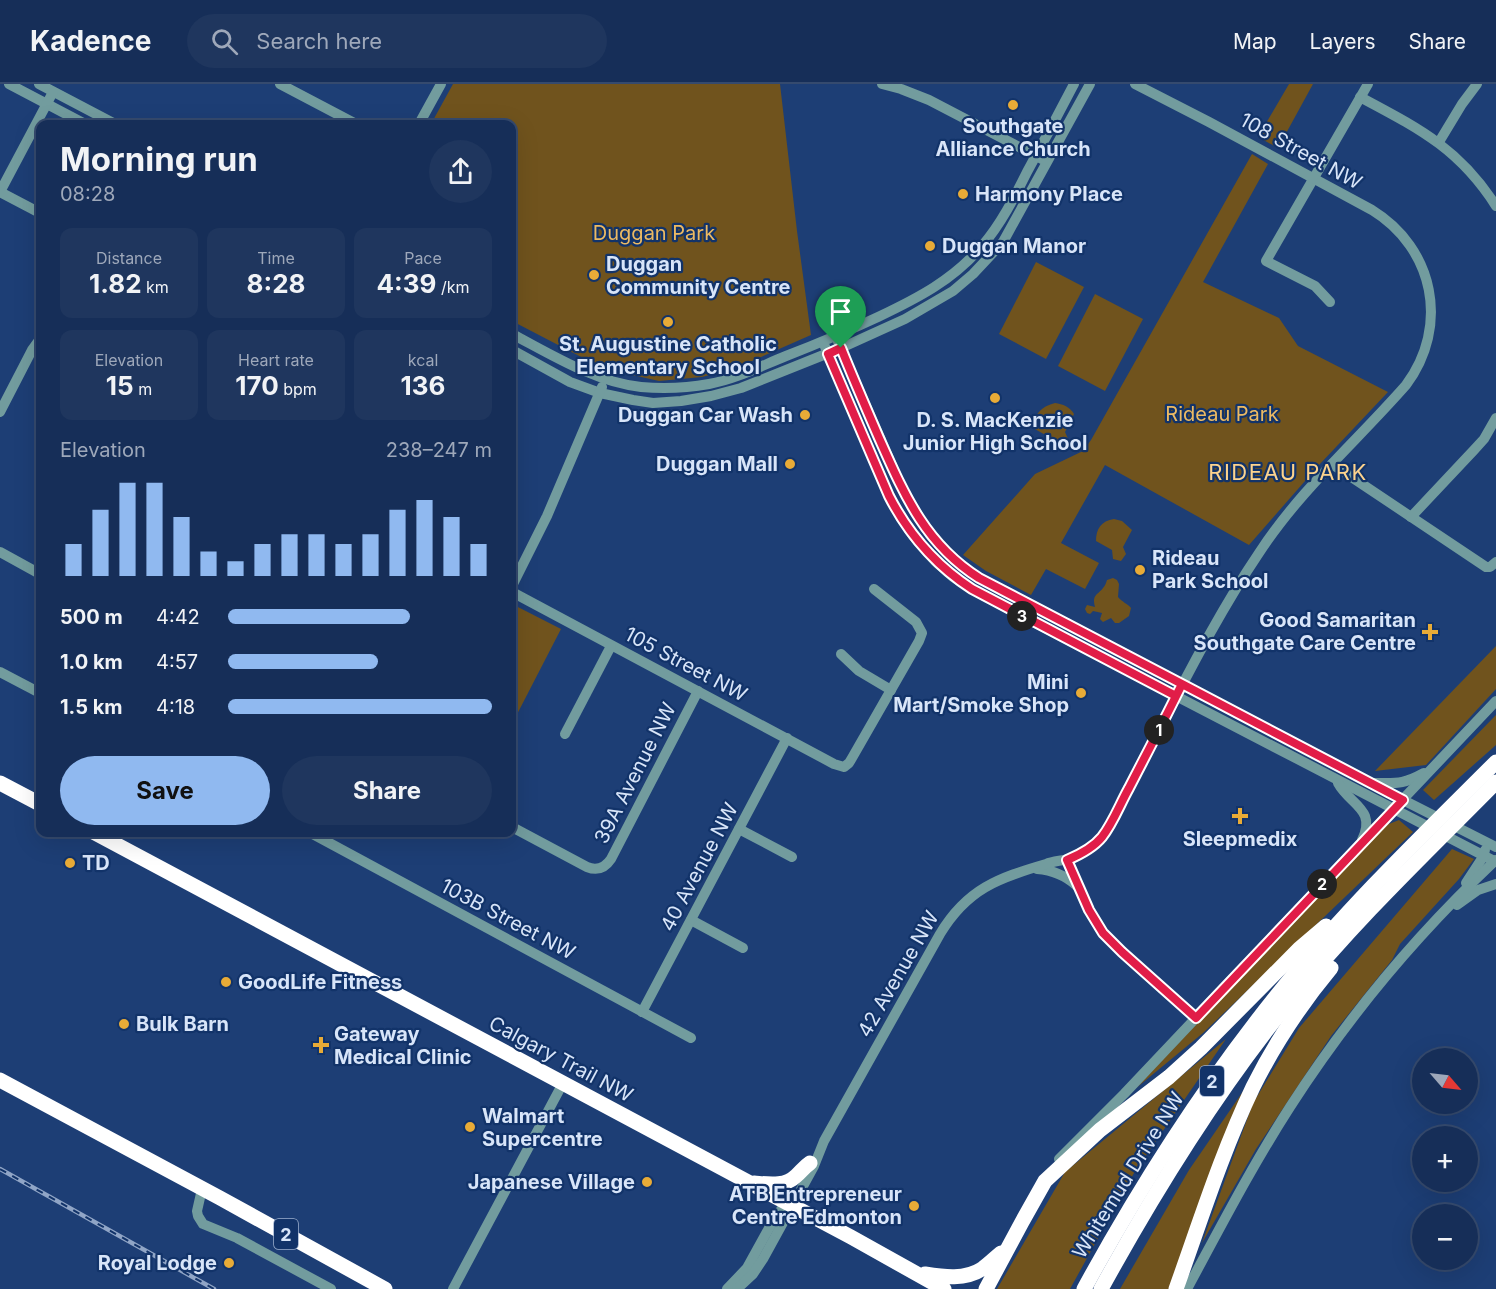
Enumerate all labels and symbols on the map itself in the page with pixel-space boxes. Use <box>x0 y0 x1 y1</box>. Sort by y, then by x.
marker: Southgate Alliance Church <box>1006 98 1020 112</box>
street label: 108 Street NW <box>1236 108 1366 195</box>
place label: Southgate Alliance Church <box>935 114 1091 161</box>
place label: Harmony Place <box>975 182 1123 206</box>
marker: Harmony Place <box>956 187 970 201</box>
park label: Duggan Park <box>593 221 715 245</box>
place label: Duggan Manor <box>942 234 1086 258</box>
marker: Duggan Manor <box>923 239 937 253</box>
place label: Duggan Community Centre <box>606 252 791 299</box>
marker: Duggan Community Centre <box>587 268 601 282</box>
pin <box>815 286 866 348</box>
marker: St. Augustine Catholic Elementary School <box>661 315 675 329</box>
place label: St. Augustine Catholic Elementary School <box>559 332 777 379</box>
marker: D. S. MacKenzie Junior High School <box>988 391 1002 405</box>
park label: Rideau Park <box>1165 402 1279 426</box>
place label: Duggan Car Wash <box>618 403 793 427</box>
marker: Duggan Car Wash <box>798 408 812 422</box>
place label: D. S. MacKenzie Junior High School <box>903 408 1087 455</box>
place label: Duggan Mall <box>656 452 778 476</box>
marker: Duggan Mall <box>783 457 797 471</box>
district label: RIDEAU PARK <box>1208 459 1368 485</box>
place label: Rideau Park School <box>1152 546 1268 593</box>
marker: Rideau Park School <box>1133 563 1147 577</box>
pin: 3 <box>1007 601 1037 631</box>
place label: Good Samaritan Southgate Care Centre <box>1194 608 1416 655</box>
street label: 105 Street NW <box>621 622 752 707</box>
marker: Good Samaritan Southgate Care Centre <box>1421 623 1439 641</box>
place label: Mini Mart/Smoke Shop <box>893 670 1069 717</box>
marker: Mini Mart/Smoke Shop <box>1074 686 1088 700</box>
street label: 39A Avenue NW <box>589 698 681 847</box>
pin: 1 <box>1144 715 1174 745</box>
street label: 40 Avenue NW <box>655 799 743 935</box>
marker: Sleepmedix <box>1231 807 1249 825</box>
place label: Sleepmedix <box>1183 827 1298 851</box>
place label: TD <box>82 851 110 875</box>
marker: TD <box>63 856 77 870</box>
pin: 2 <box>1307 869 1337 899</box>
street label: 103B Street NW <box>437 874 580 965</box>
street label: 42 Avenue NW <box>852 907 944 1041</box>
place label: GoodLife Fitness <box>238 970 402 994</box>
marker: GoodLife Fitness <box>219 975 233 989</box>
street label: Calgary Trail NW <box>485 1011 637 1107</box>
place label: Bulk Barn <box>136 1012 229 1036</box>
marker: Bulk Barn <box>117 1017 131 1031</box>
place label: Gateway Medical Clinic <box>334 1022 472 1069</box>
marker: Gateway Medical Clinic <box>312 1036 330 1054</box>
north arrow <box>1412 1048 1478 1114</box>
road number: 2 <box>1200 1066 1224 1096</box>
street label: Whitemud Drive NW <box>1067 1087 1189 1263</box>
place label: Walmart Supercentre <box>482 1104 603 1151</box>
marker: Walmart Supercentre <box>463 1120 477 1134</box>
place label: Japanese Village <box>468 1170 635 1194</box>
marker: Japanese Village <box>640 1175 654 1189</box>
place label: ATB Entrepreneur Centre Edmonton <box>729 1182 902 1229</box>
marker: ATB Entrepreneur Centre Edmonton <box>907 1199 921 1213</box>
road number: 2 <box>274 1219 298 1249</box>
place label: Royal Lodge <box>98 1251 217 1275</box>
marker: Royal Lodge <box>222 1256 236 1270</box>

